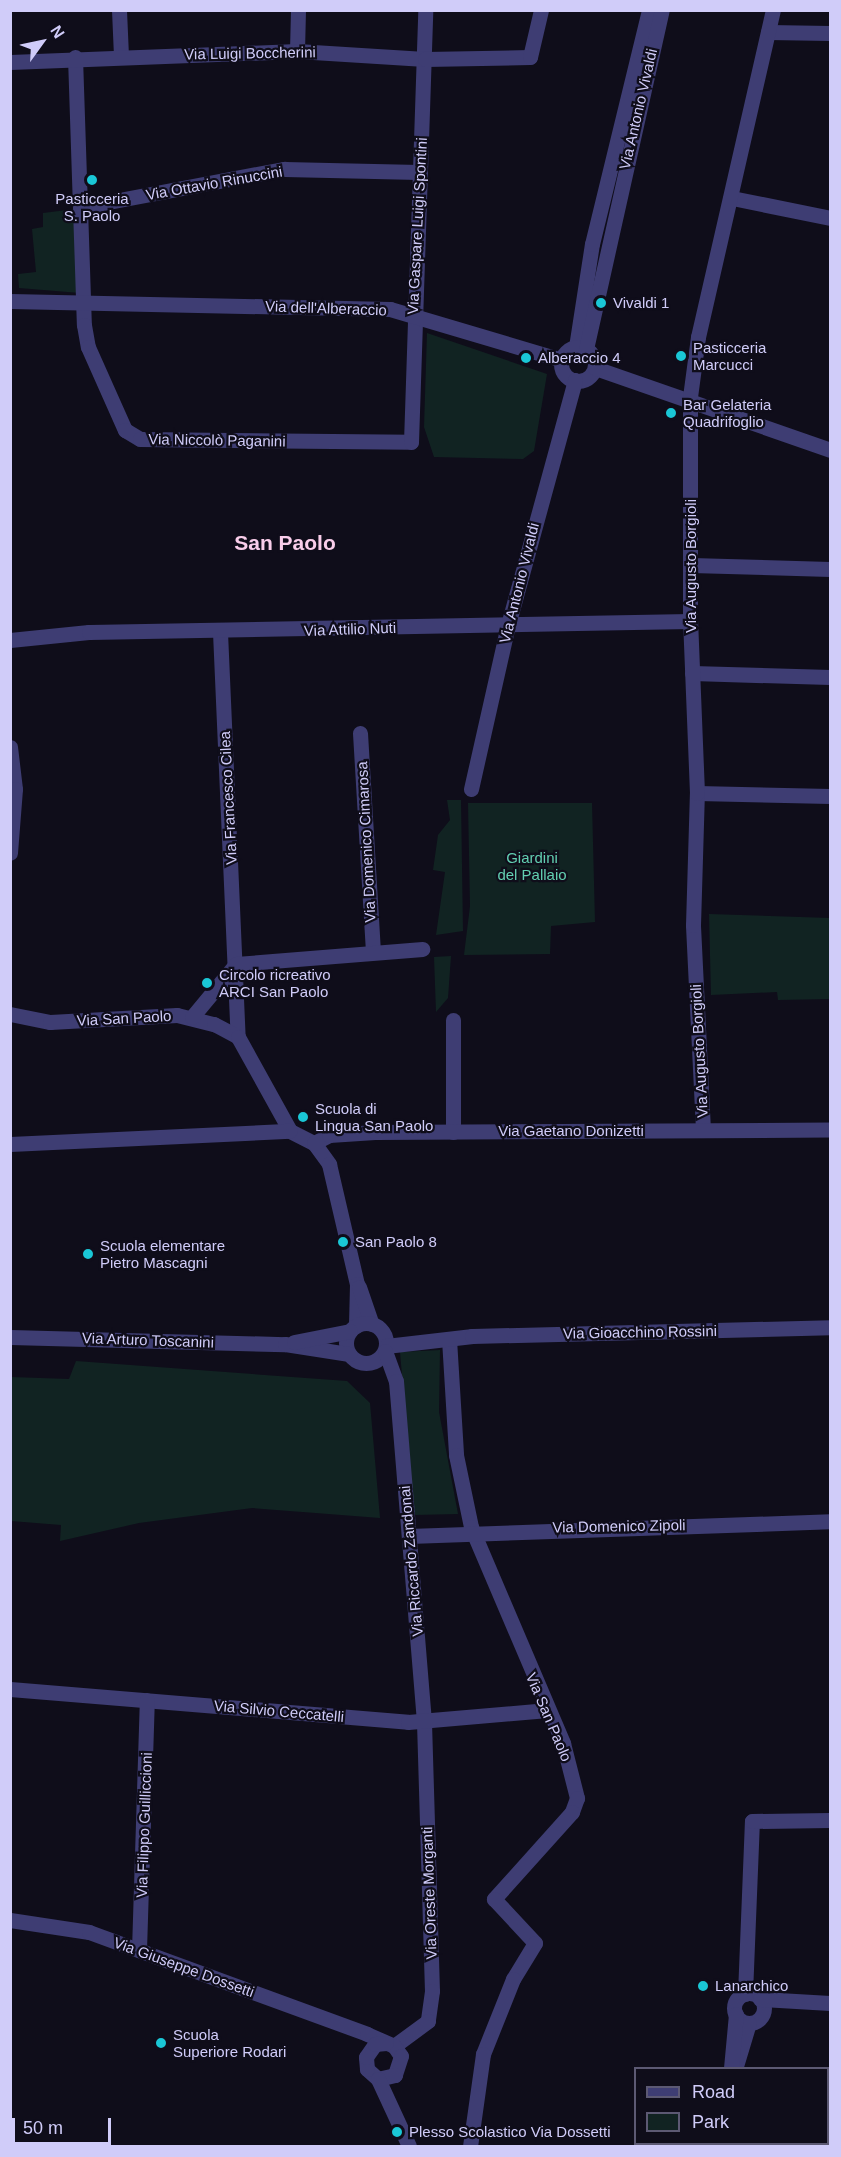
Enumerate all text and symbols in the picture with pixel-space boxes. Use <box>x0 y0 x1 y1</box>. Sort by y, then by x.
north arrow <box>12 12 72 72</box>
text: N <box>47 22 68 41</box>
street label: Via Luigi Boccherini <box>184 43 316 63</box>
street label: Via Antonio Vivaldi <box>615 46 661 172</box>
street label: Via Gaspare Luigi Spontini <box>403 137 431 315</box>
street label: Via Ottavio Rinuccini <box>144 162 284 204</box>
marker: Pasticceria S. Paolo <box>85 173 99 187</box>
place label: Pasticceria S. Paolo <box>55 189 129 224</box>
place label: Vivaldi 1 <box>613 294 669 312</box>
marker: Vivaldi 1 <box>594 296 608 310</box>
street label: Via dell'Alberaccio <box>265 297 387 319</box>
place label: Pasticceria Marcucci <box>693 338 766 373</box>
place label: Alberaccio 4 <box>538 349 621 367</box>
marker: Pasticceria Marcucci <box>674 349 688 363</box>
marker: Alberaccio 4 <box>519 351 533 365</box>
place label: Bar Gelateria Quadrifoglio <box>683 395 771 430</box>
marker: Bar Gelateria Quadrifoglio <box>664 406 678 420</box>
street label: Via Niccolò Paganini <box>148 430 286 450</box>
street label: Via Augusto Borgioli <box>682 499 700 633</box>
street label: Via Antonio Vivaldi <box>495 520 543 646</box>
district label: San Paolo <box>234 530 336 556</box>
street label: Via Attilio Nuti <box>303 618 397 640</box>
street label: Via Francesco Cilea <box>216 731 240 865</box>
street label: Via Domenico Cimarosa <box>353 761 379 923</box>
park label: Giardini del Pallaio <box>497 848 567 883</box>
place label: Circolo ricreativo ARCI San Paolo <box>219 965 331 1000</box>
marker: Circolo ricreativo ARCI San Paolo <box>200 976 214 990</box>
street label: Via Augusto Borgioli <box>686 983 712 1119</box>
street label: Via San Paolo <box>76 1007 172 1029</box>
place label: Scuola di Lingua San Paolo <box>315 1099 433 1134</box>
marker: Scuola di Lingua San Paolo <box>296 1110 310 1124</box>
street label: Via Gaetano Donizetti <box>498 1122 644 1140</box>
place label: San Paolo 8 <box>355 1233 437 1251</box>
marker: San Paolo 8 <box>336 1235 350 1249</box>
place label: Scuola elementare Pietro Mascagni <box>100 1236 225 1271</box>
marker: Scuola elementare Pietro Mascagni <box>81 1247 95 1261</box>
street label: Via Gioacchino Rossini <box>563 1322 717 1342</box>
street label: Via Arturo Toscanini <box>81 1329 215 1351</box>
street label: Via Riccardo Zandonai <box>395 1485 427 1637</box>
street label: Via Domenico Zipoli <box>552 1516 686 1536</box>
street label: Via San Paolo <box>522 1670 576 1764</box>
street label: Via Silvio Ceccatelli <box>213 1696 345 1726</box>
street label: Via Filippo Guilliccioni <box>132 1752 156 1898</box>
street label: Via Oreste Morganti <box>418 1826 440 1960</box>
street label: Via Giuseppe Dossetti <box>111 1933 257 2001</box>
place label: Lanarchico <box>715 1977 788 1995</box>
marker: Lanarchico <box>696 1979 710 1993</box>
place label: Scuola Superiore Rodari <box>173 2025 286 2060</box>
marker: Scuola Superiore Rodari <box>154 2036 168 2050</box>
legend <box>634 2067 829 2145</box>
text: Road <box>692 2082 735 2102</box>
scale bar <box>15 2106 114 2144</box>
text: Park <box>692 2112 729 2132</box>
text: 50 m <box>23 2118 63 2138</box>
place label: Plesso Scolastico Via Dossetti <box>409 2123 610 2141</box>
marker: Plesso Scolastico Via Dossetti <box>390 2125 404 2139</box>

